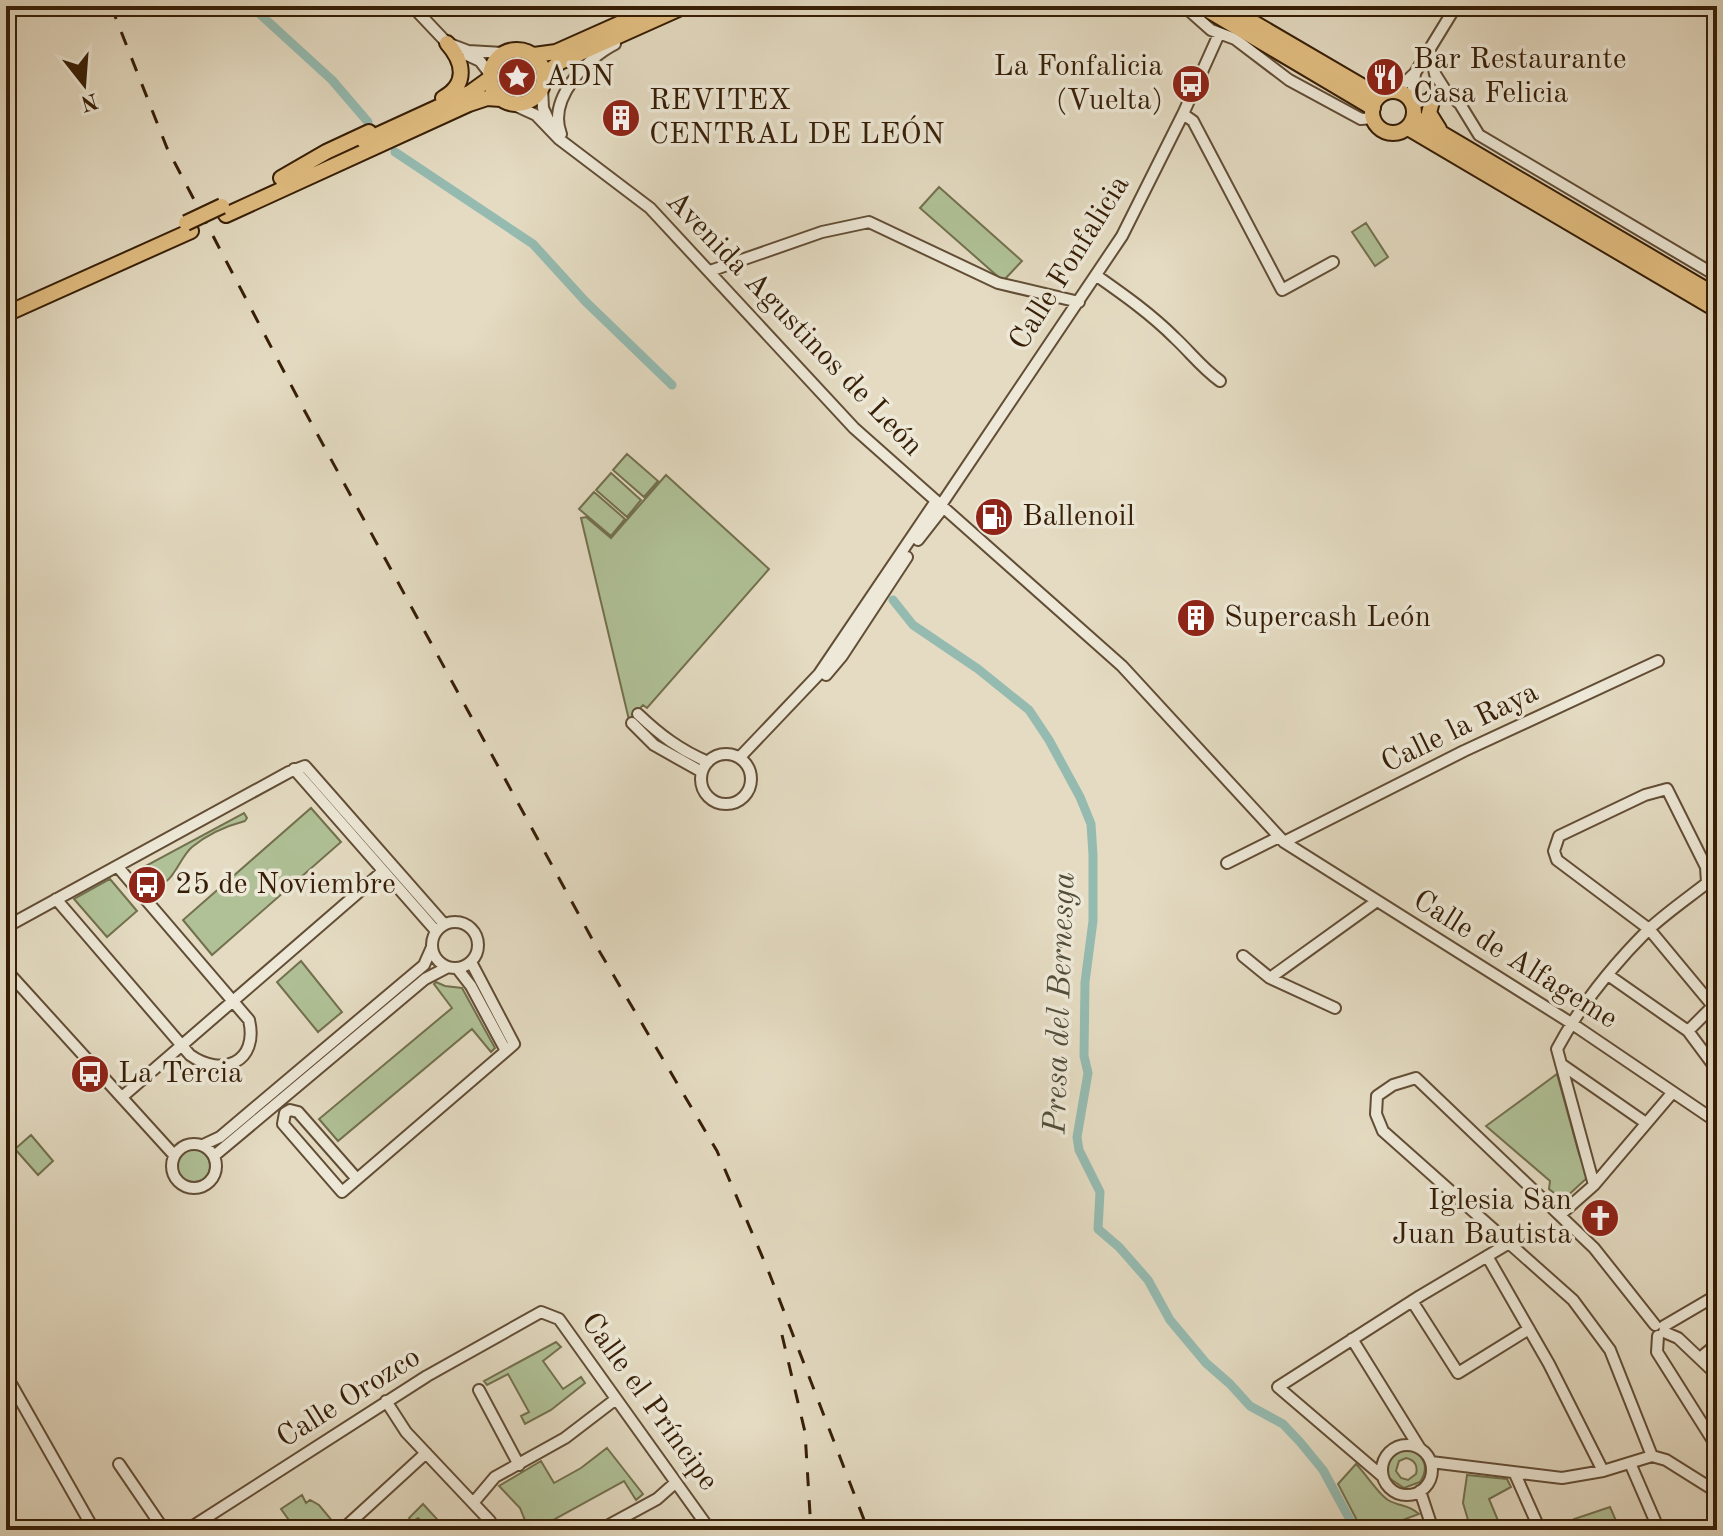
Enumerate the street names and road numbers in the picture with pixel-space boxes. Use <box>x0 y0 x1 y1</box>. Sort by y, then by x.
street label: Calle Fonfalicia <box>1004 170 1136 356</box>
street label: Avenida Agustinos de León <box>660 186 928 462</box>
street label: Calle la Raya <box>1377 677 1543 779</box>
street label: Calle de Alfageme <box>1408 885 1622 1035</box>
street label: Calle el Príncipe <box>575 1308 723 1496</box>
street label: Calle Orozco <box>272 1342 426 1454</box>

